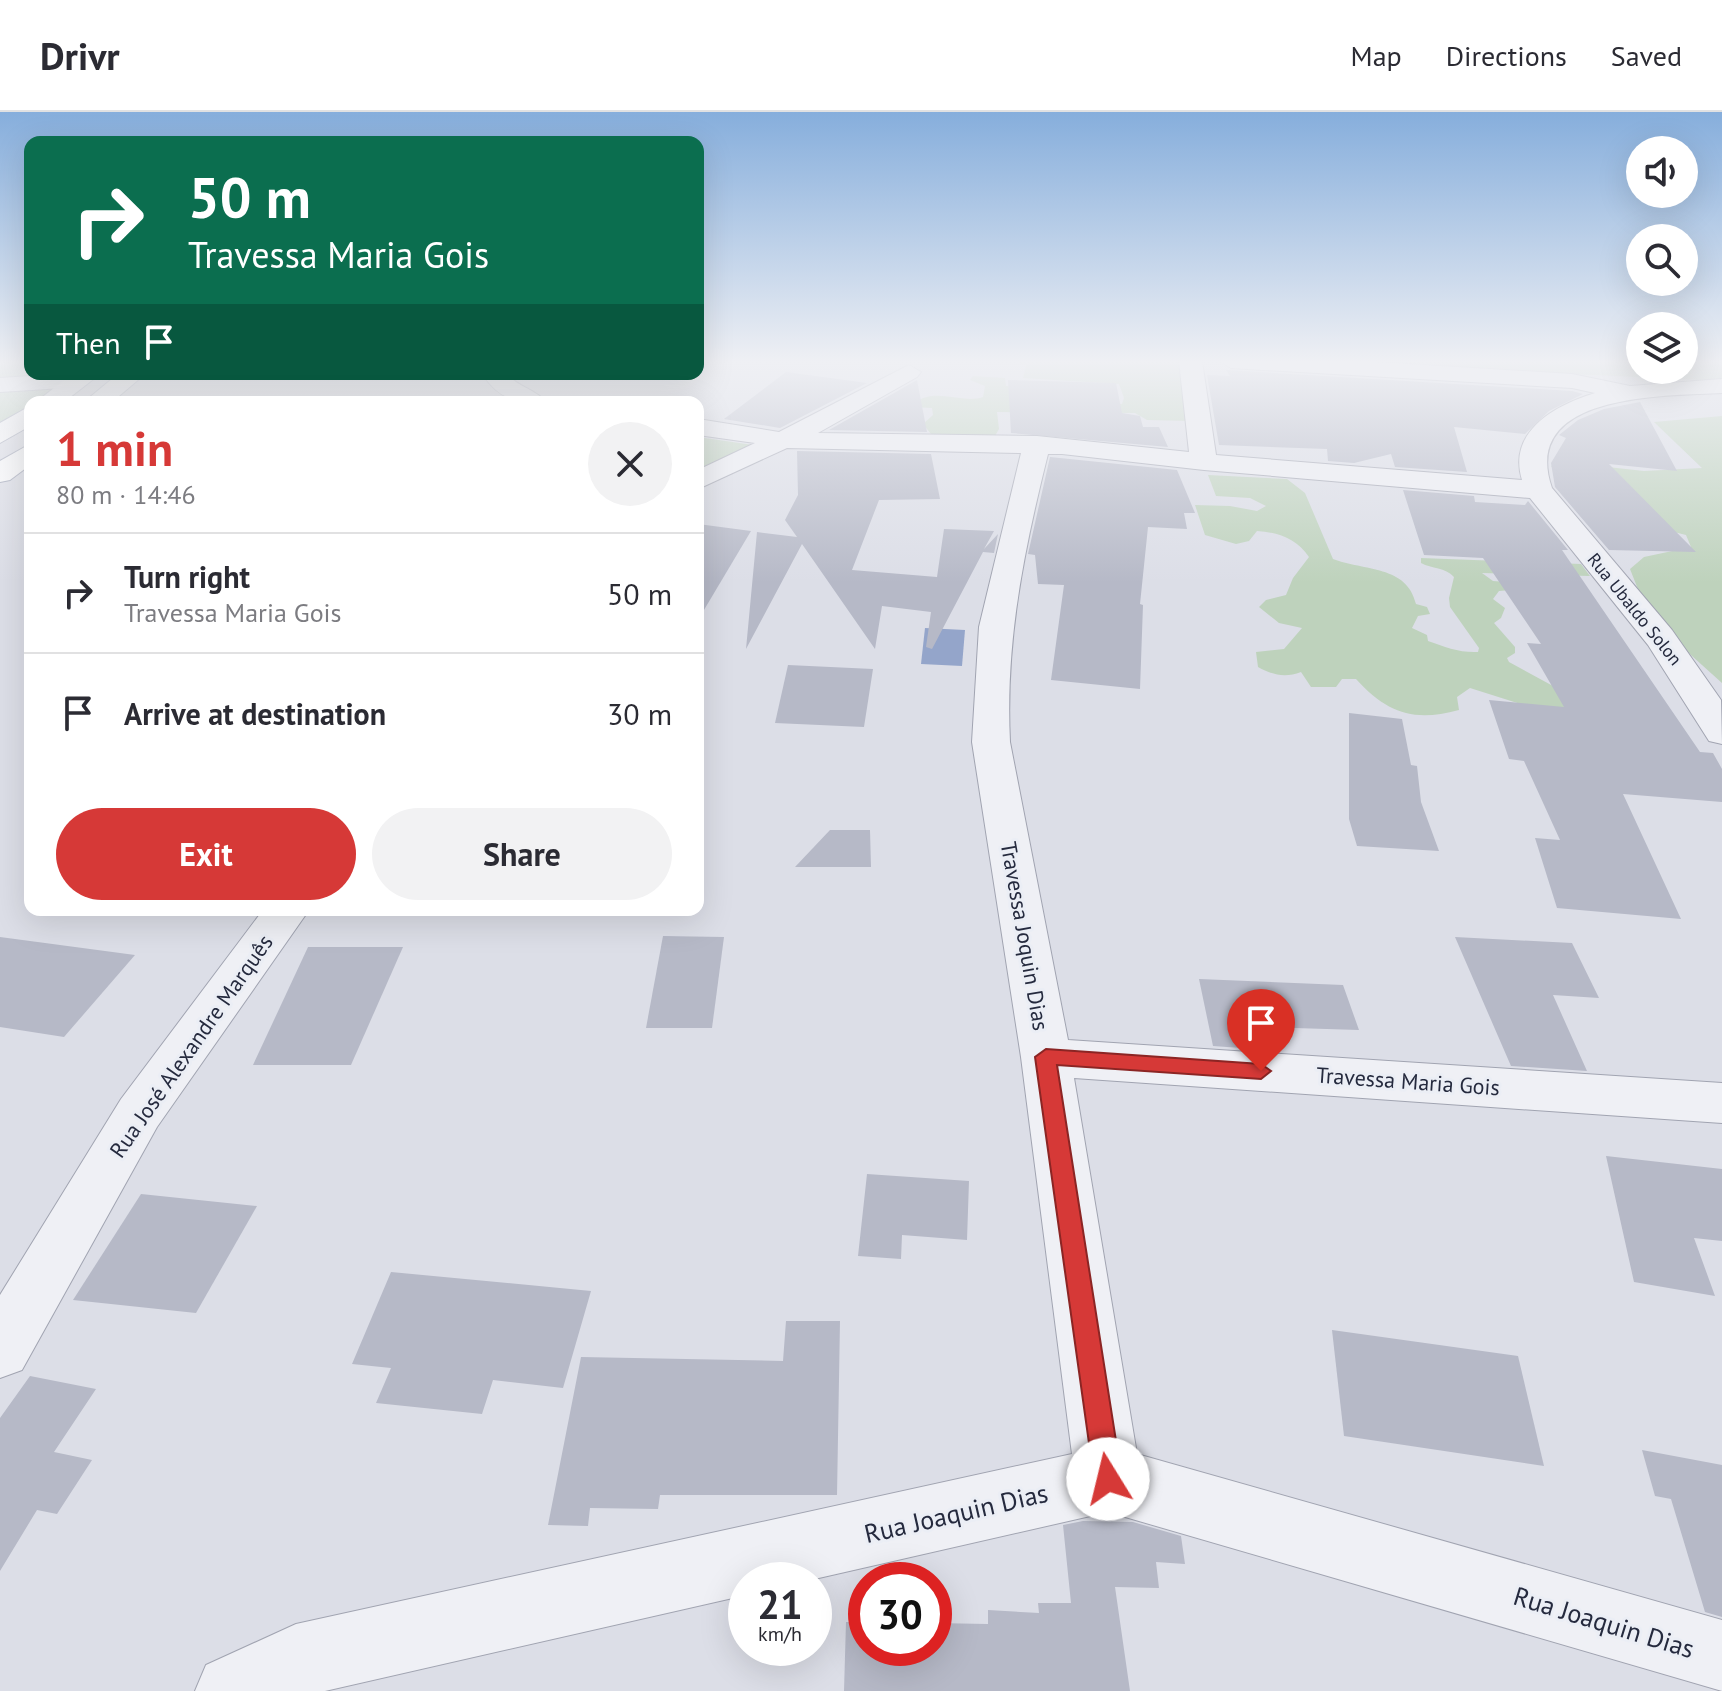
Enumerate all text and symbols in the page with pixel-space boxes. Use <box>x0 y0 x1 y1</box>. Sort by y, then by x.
text: Drivr <box>40 31 120 80</box>
text: Map <box>1351 37 1402 74</box>
text: Directions <box>1446 37 1567 74</box>
text: Saved <box>1611 37 1682 74</box>
map controls <box>1626 136 1698 384</box>
button: sound <box>1626 136 1698 208</box>
text: 50 m <box>188 161 311 233</box>
icon: right <box>56 168 160 272</box>
button: search <box>1626 224 1698 296</box>
text: Travessa Maria Gois <box>188 231 489 278</box>
button: layers <box>1626 312 1698 384</box>
icon: arrive <box>137 320 181 364</box>
text: Then <box>56 323 121 362</box>
text: 1 min <box>56 417 173 479</box>
button: close <box>588 422 672 506</box>
text: 80 m · 14:46 <box>56 478 196 511</box>
street label: Rua Ubaldo Solon <box>1583 548 1687 670</box>
text: Turn right <box>124 557 250 596</box>
icon: right <box>56 571 100 615</box>
text: 50 m <box>607 574 672 613</box>
text: Travessa Maria Gois <box>124 596 342 629</box>
icon: arrive <box>56 691 100 735</box>
text: Arrive at destination <box>124 694 386 733</box>
text: 30 m <box>607 694 672 733</box>
button: Exit <box>56 808 356 900</box>
button: Share <box>372 808 672 900</box>
street label: Travessa Joquin Dias <box>995 839 1055 1033</box>
street label: Rua José Alexandre Marquês <box>103 929 279 1163</box>
pin <box>1227 989 1295 1071</box>
icon: arrive <box>1239 1001 1283 1045</box>
street label: Travessa Maria Gois <box>1315 1061 1501 1101</box>
position arrow <box>1066 1437 1150 1521</box>
street label: Rua Joaquin Dias <box>861 1476 1051 1550</box>
speed limit sign: 30 <box>848 1562 952 1666</box>
text: 21 <box>757 1578 803 1630</box>
street label: Rua Joaquin Dias <box>1510 1579 1698 1665</box>
text: km/h <box>758 1621 802 1647</box>

